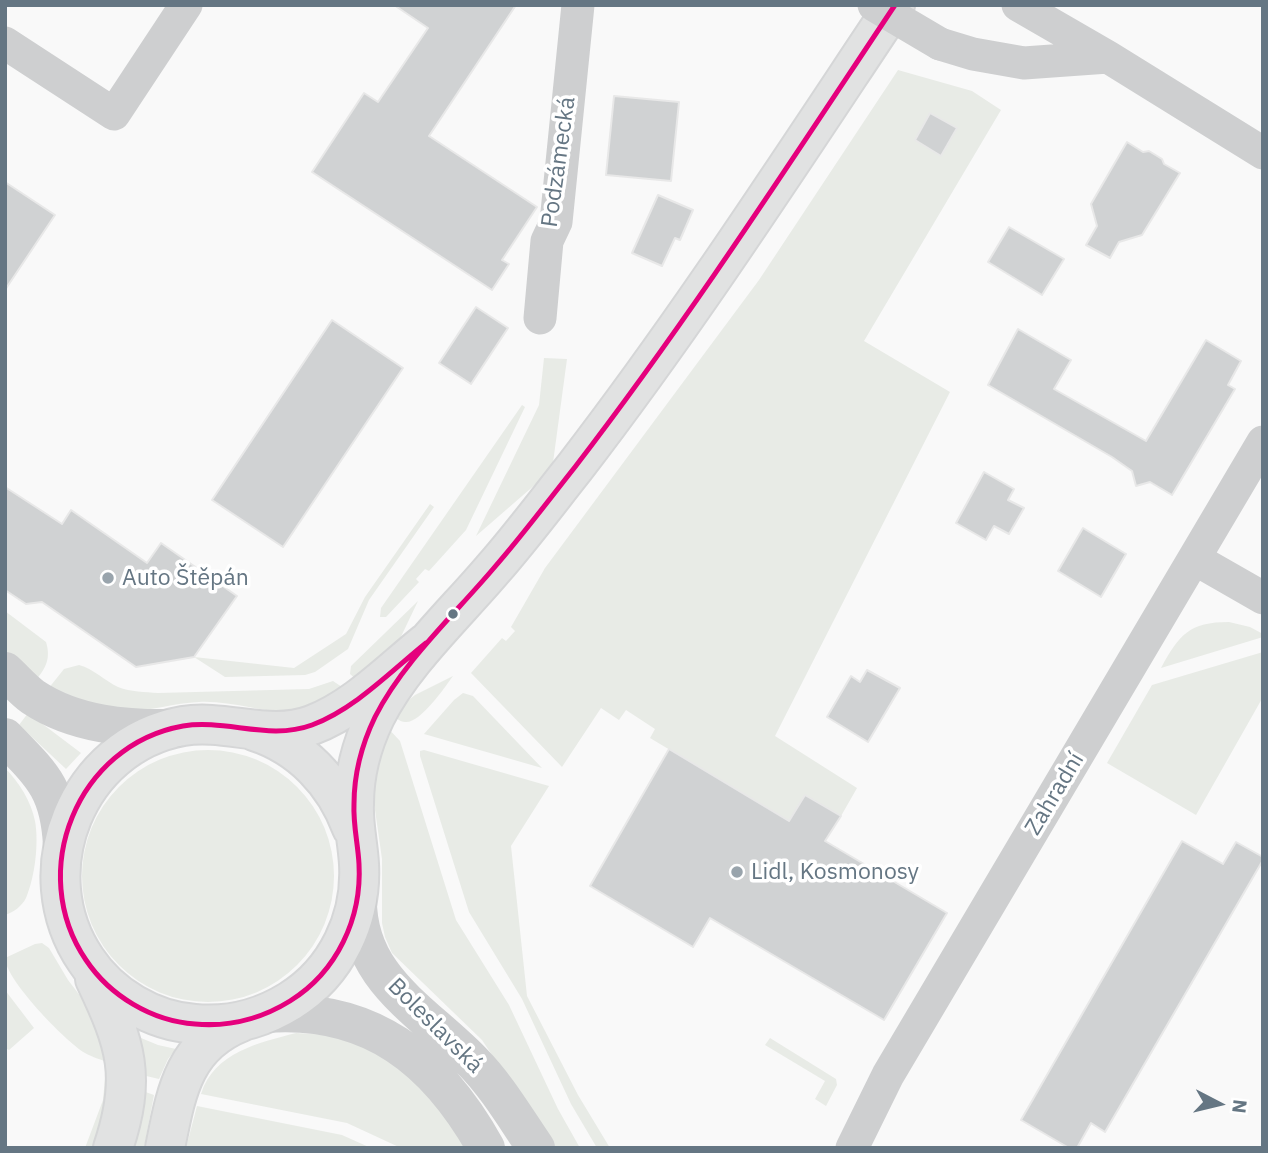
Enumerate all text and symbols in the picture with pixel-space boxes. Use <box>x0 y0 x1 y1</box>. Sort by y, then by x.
street label: Podzámecká <box>536 95 582 229</box>
place label: Auto Štěpán <box>122 564 249 592</box>
marker: Auto Štěpán <box>100 570 116 586</box>
unlabelled marker <box>446 607 460 621</box>
street label: Zahradní <box>1020 748 1090 840</box>
place label: Lidl, Kosmonosy <box>751 858 919 886</box>
marker: Lidl, Kosmonosy <box>729 864 745 880</box>
street label: Boleslavská <box>382 973 488 1079</box>
north arrow <box>1184 1069 1254 1139</box>
text: N <box>1227 1098 1253 1115</box>

